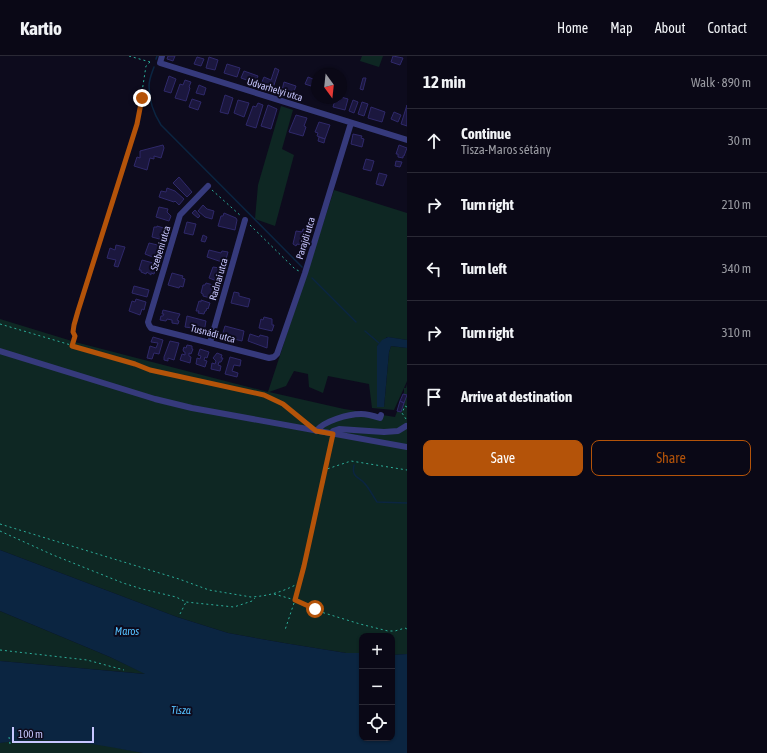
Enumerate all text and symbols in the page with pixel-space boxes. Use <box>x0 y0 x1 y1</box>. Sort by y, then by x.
text: Kartio <box>20 17 62 39</box>
text: Home <box>557 20 588 36</box>
text: Map <box>610 20 633 36</box>
text: About <box>655 20 686 36</box>
text: Contact <box>708 20 747 36</box>
north arrow <box>311 68 347 104</box>
text: 12 min <box>423 72 466 92</box>
text: Walk · 890 m <box>691 75 751 90</box>
street label: Udvarhelyi utca <box>246 76 305 103</box>
route end <box>133 89 151 107</box>
text: Continue <box>461 125 511 142</box>
icon: ahead <box>423 130 445 152</box>
text: 30 m <box>728 133 751 148</box>
text: Tisza-Maros sétány <box>461 142 551 157</box>
icon: right <box>423 194 445 216</box>
text: Turn right <box>461 196 514 213</box>
text: 210 m <box>722 197 751 212</box>
street label: Parajdi utca <box>294 215 317 261</box>
street label: Szebeni utca <box>148 224 173 272</box>
street label: Radnai utca <box>207 256 230 302</box>
icon: left <box>423 258 445 280</box>
text: Turn left <box>461 260 507 277</box>
text: 340 m <box>722 261 751 276</box>
street label: Tusnádi utca <box>189 322 237 345</box>
icon: right <box>423 322 445 344</box>
text: Turn right <box>461 324 514 341</box>
text: 310 m <box>722 325 751 340</box>
icon: arrive <box>423 386 445 408</box>
text: Arrive at destination <box>461 388 572 405</box>
button: Save <box>423 440 583 476</box>
button: Share <box>591 440 751 476</box>
route start <box>306 600 324 618</box>
water label: Maros <box>115 625 139 637</box>
map controls <box>359 633 395 741</box>
button: + <box>359 633 395 669</box>
button: − <box>359 669 395 705</box>
water label: Tisza <box>171 704 191 716</box>
button: locate <box>359 705 395 741</box>
scale bar <box>12 725 94 744</box>
text: 100 m <box>18 728 43 740</box>

